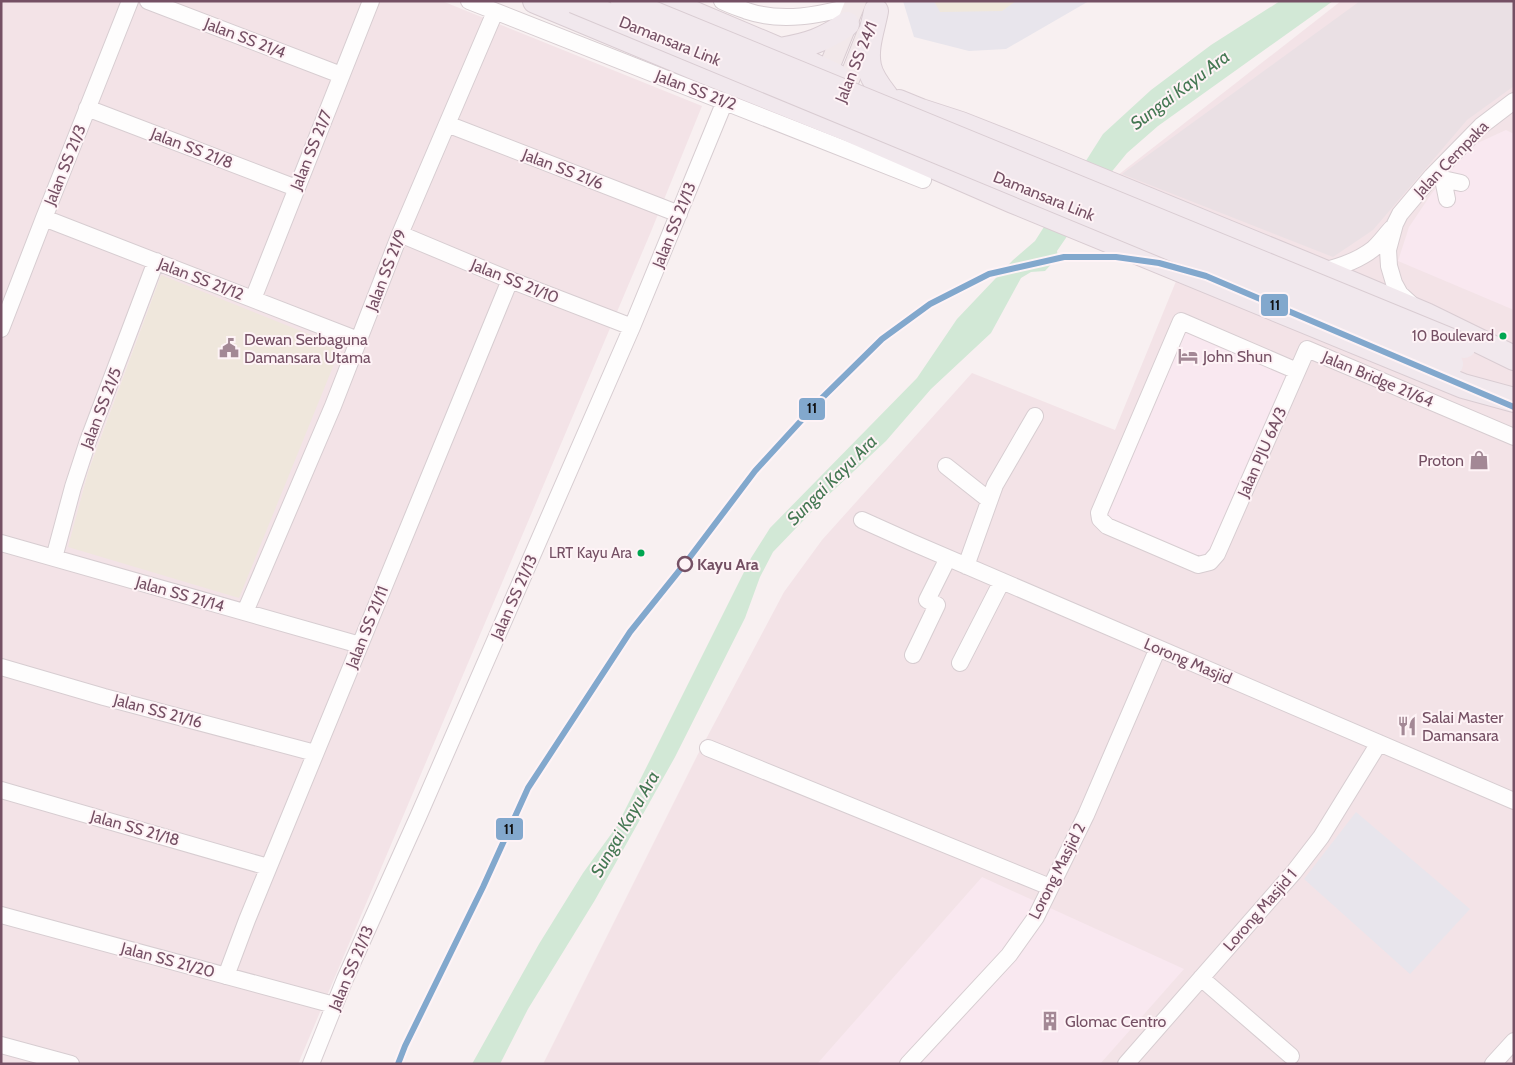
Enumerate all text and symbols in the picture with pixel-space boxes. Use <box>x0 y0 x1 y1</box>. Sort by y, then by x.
street label: Damansara Link <box>616 12 724 70</box>
street label: Jalan SS 21/4 <box>201 13 288 62</box>
street label: Jalan SS 24/1 <box>831 19 881 106</box>
water label: Sungai Kayu Ara <box>1126 45 1234 135</box>
street label: Jalan SS 21/2 <box>652 66 739 114</box>
street label: Jalan SS 21/7 <box>286 107 336 194</box>
street label: Jalan Cempaka <box>1409 117 1492 202</box>
street label: Jalan SS 21/3 <box>40 122 90 209</box>
street label: Jalan SS 21/8 <box>147 123 236 172</box>
street label: Jalan SS 21/6 <box>519 144 606 193</box>
street label: Damansara Link <box>990 167 1098 225</box>
street label: Jalan SS 21/13 <box>648 179 700 271</box>
street label: Jalan SS 21/9 <box>361 227 410 314</box>
street label: Jalan SS 21/12 <box>155 254 247 304</box>
street label: Jalan SS 21/10 <box>467 254 562 307</box>
line badge: 11 <box>1260 293 1289 317</box>
text: 11 <box>1270 296 1280 314</box>
place label: 10 Boulevard <box>1412 327 1494 345</box>
place label: Dewan Serbaguna Damansara Utama <box>244 330 371 367</box>
marker: 10 Boulevard <box>1498 331 1508 341</box>
public building icon: Dewan Serbaguna Damansara Utama <box>218 337 240 359</box>
hotel icon: John Shun <box>1177 345 1199 367</box>
place label: John Shun <box>1202 347 1272 366</box>
street label: Jalan Bridge 21/64 <box>1319 347 1436 411</box>
street label: Jalan SS 21/5 <box>76 365 125 452</box>
line badge: 11 <box>798 397 826 421</box>
text: 11 <box>807 399 817 417</box>
street label: Jalan PJU 6A/3 <box>1233 404 1290 501</box>
water label: Sungai Kayu Ara <box>782 430 882 530</box>
shop icon: Proton <box>1468 449 1490 471</box>
place label: Proton <box>1418 451 1464 470</box>
place label: LRT Kayu Ara <box>549 544 633 562</box>
marker: LRT Kayu Ara <box>636 548 646 558</box>
street label: Jalan SS 21/13 <box>487 552 541 643</box>
place label: Kayu Ara <box>697 555 759 574</box>
marker: Kayu Ara <box>677 556 693 572</box>
street label: Jalan SS 21/14 <box>133 572 226 616</box>
street label: Jalan SS 21/11 <box>342 583 392 672</box>
street label: Lorong Masjid <box>1141 634 1235 688</box>
street label: Jalan SS 21/16 <box>111 690 204 732</box>
place label: Salai Master Damansara <box>1422 708 1504 745</box>
restaurant icon: Salai Master Damansara <box>1396 715 1418 737</box>
water label: Sungai Kayu Ara <box>586 767 664 881</box>
street label: Jalan SS 21/18 <box>87 806 182 850</box>
line badge: 11 <box>495 817 524 841</box>
text: 11 <box>504 820 514 838</box>
street label: Lorong Masjid 2 <box>1025 820 1089 922</box>
street label: Lorong Masjid 1 <box>1219 865 1301 955</box>
street label: Jalan SS 21/13 <box>324 923 377 1014</box>
street label: Jalan SS 21/20 <box>118 938 217 982</box>
building icon: Glomac Centro <box>1039 1010 1061 1032</box>
place label: Glomac Centro <box>1065 1012 1167 1031</box>

